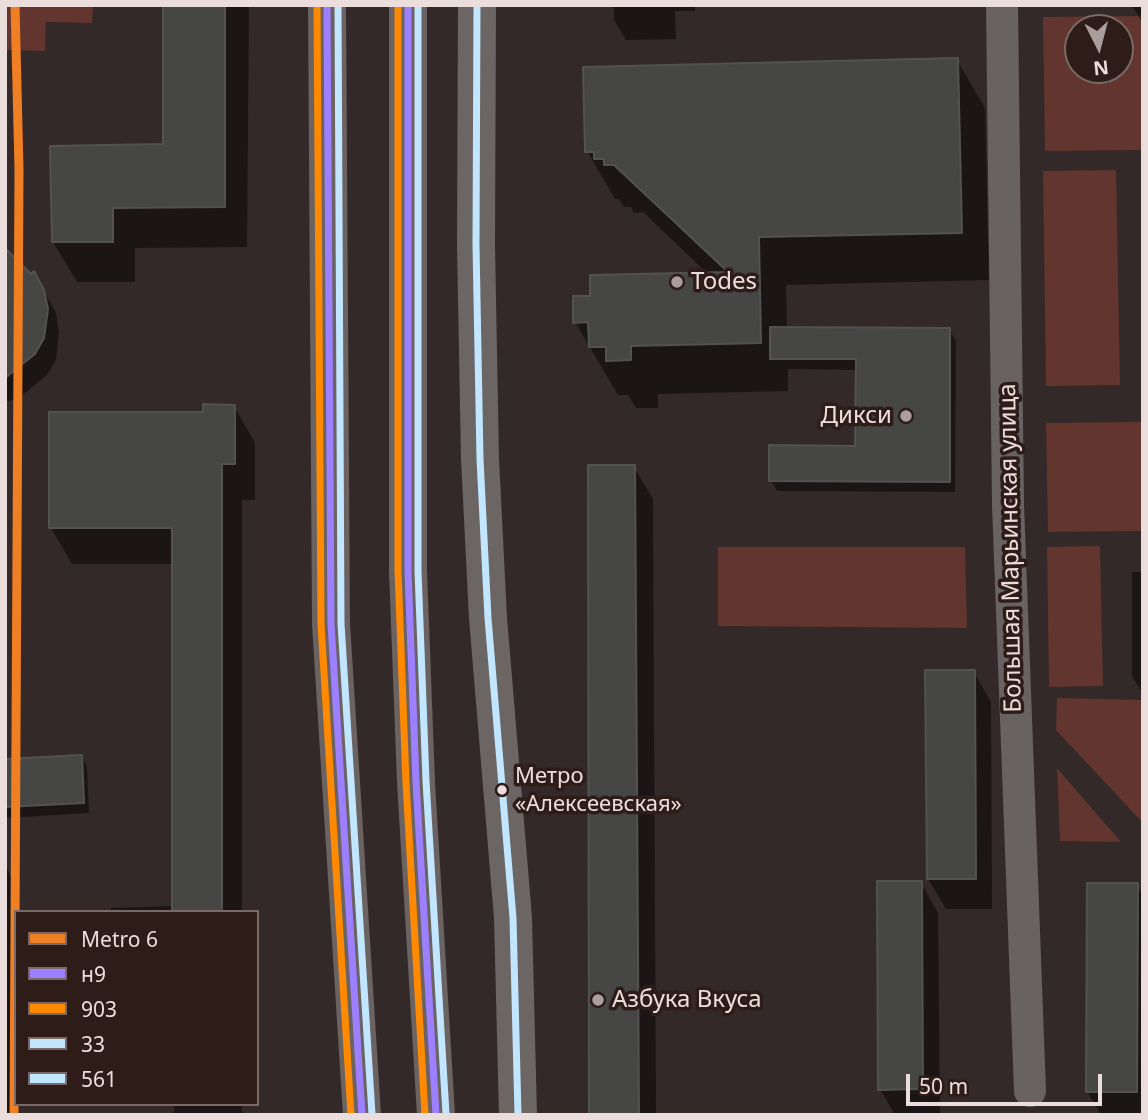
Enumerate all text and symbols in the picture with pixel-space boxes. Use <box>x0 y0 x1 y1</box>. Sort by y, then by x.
north arrow <box>1064 14 1134 84</box>
text: N <box>1092 54 1110 82</box>
place label: Todes <box>691 268 757 296</box>
marker: Todes <box>669 274 685 290</box>
street label: Большая Марьинская улица <box>994 383 1028 713</box>
place label: Дикси <box>821 402 892 430</box>
marker: Дикси <box>898 408 914 424</box>
place label: Метро «Алексеевская» <box>515 764 682 816</box>
marker: Метро «Алексеевская» <box>495 783 509 797</box>
legend <box>14 910 259 1106</box>
text: Metro 6 <box>81 925 158 953</box>
text: н9 <box>81 960 106 988</box>
place label: Азбука Вкуса <box>612 986 762 1014</box>
marker: Азбука Вкуса <box>590 992 606 1008</box>
text: 903 <box>81 995 117 1023</box>
text: 33 <box>81 1030 105 1058</box>
scale bar <box>910 1060 1106 1104</box>
text: 561 <box>81 1065 117 1093</box>
text: 50 m <box>919 1072 968 1100</box>

